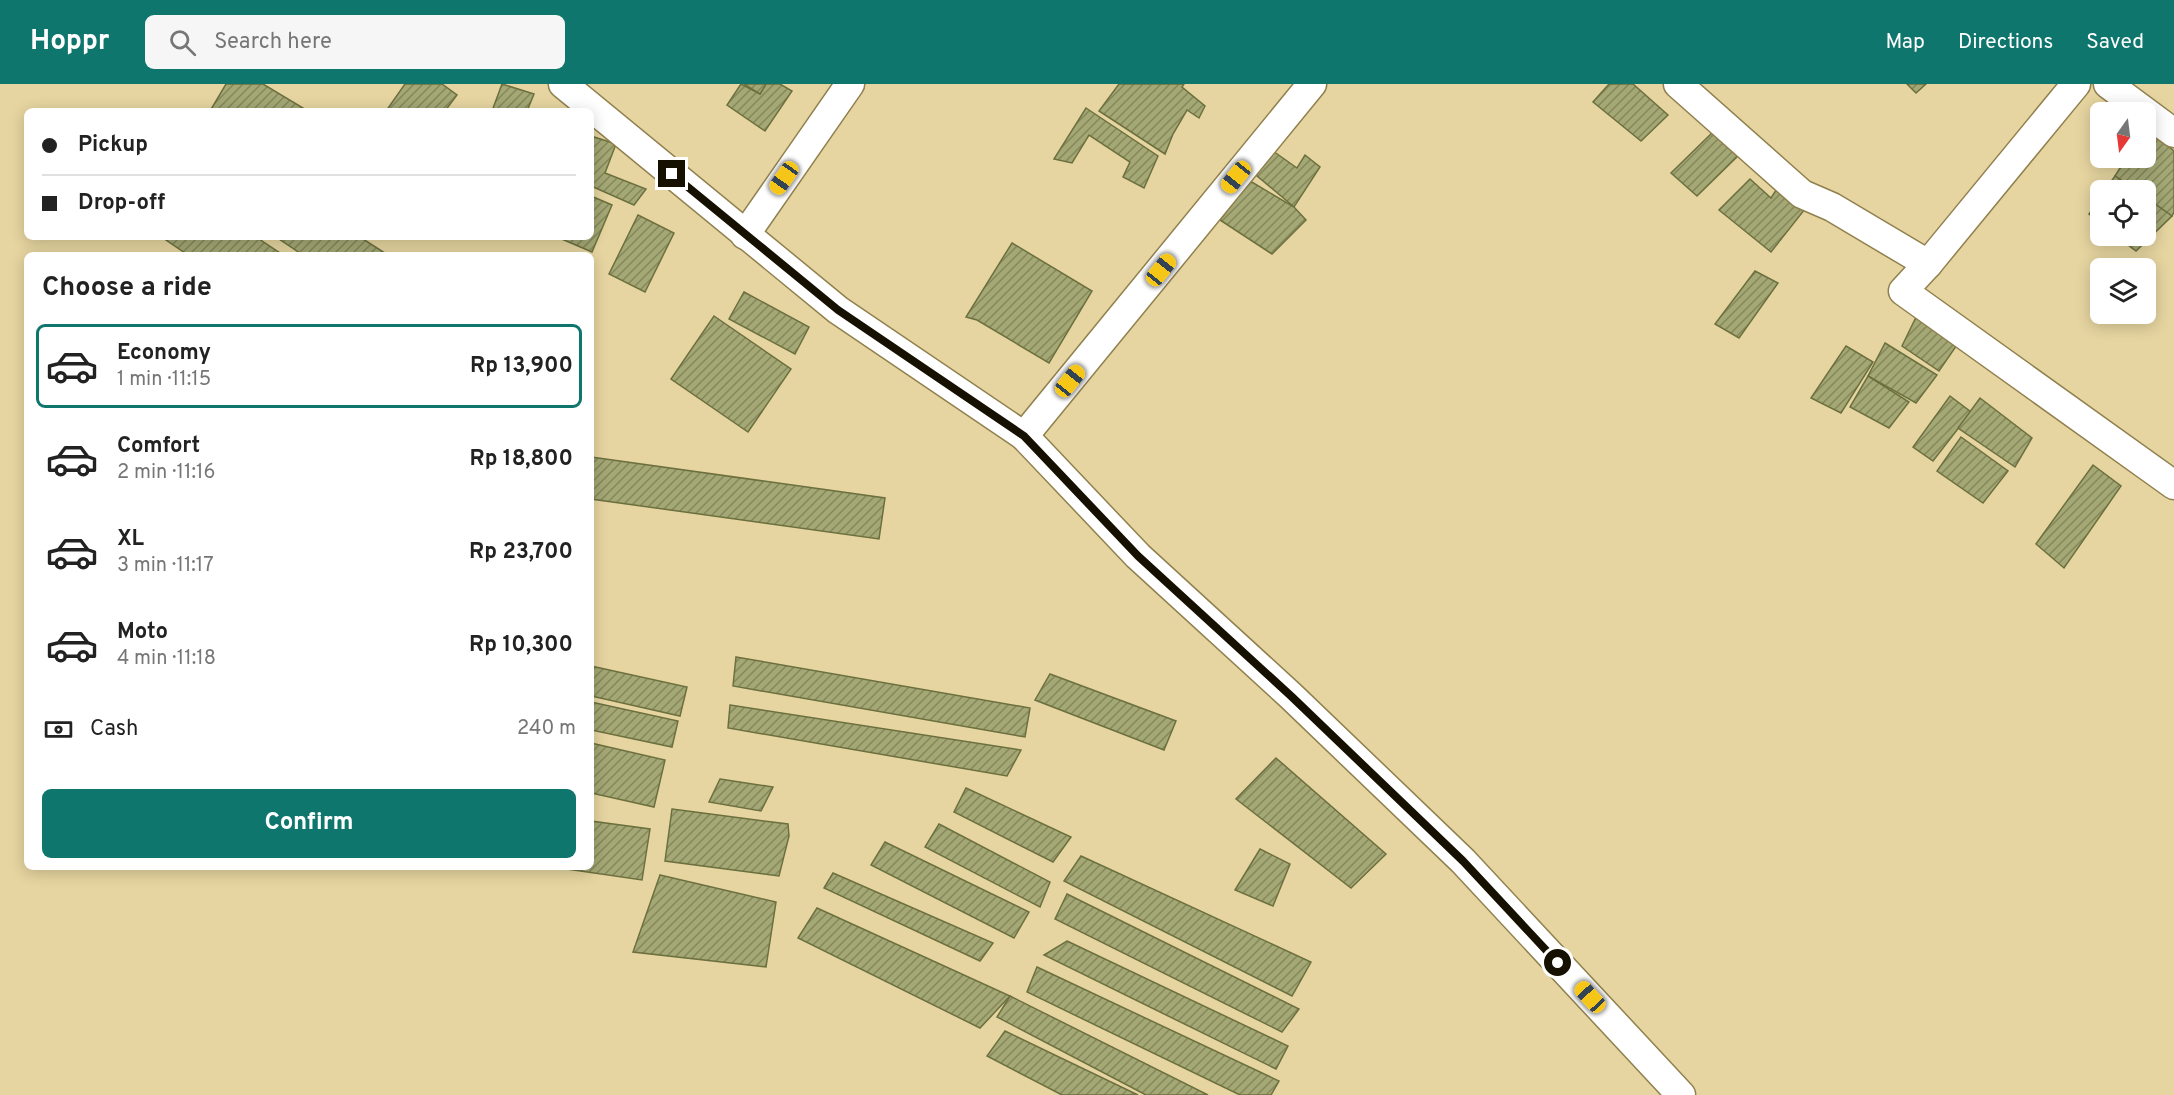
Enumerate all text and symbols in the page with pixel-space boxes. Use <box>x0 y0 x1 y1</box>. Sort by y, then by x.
search box <box>145 15 565 69</box>
text: Hoppr <box>30 24 109 60</box>
icon: search <box>166 26 199 59</box>
text: Search here <box>214 29 332 56</box>
text: Map <box>1885 29 1925 56</box>
text: Directions <box>1958 29 2053 56</box>
text: Saved <box>2086 29 2144 56</box>
north arrow <box>2090 102 2156 168</box>
map controls <box>2090 102 2156 324</box>
text: Pickup <box>78 132 148 159</box>
car <box>1218 157 1254 197</box>
car <box>766 158 802 198</box>
route end <box>658 160 685 187</box>
button: locate <box>2090 180 2156 246</box>
text: Drop-off <box>78 190 165 217</box>
car <box>1143 250 1179 290</box>
button: layers <box>2090 258 2156 324</box>
text: Choose a ride <box>42 271 212 305</box>
icon: car <box>45 339 99 393</box>
text: Economy <box>117 340 211 367</box>
text: Rp 13,900 <box>470 353 573 380</box>
car <box>1052 361 1088 401</box>
text: 1 min · 11:15 <box>117 367 211 393</box>
icon: car <box>45 432 99 486</box>
text: Comfort <box>117 433 200 460</box>
text: Rp 18,800 <box>469 446 573 473</box>
text: 2 min · 11:16 <box>117 460 215 486</box>
icon: car <box>45 525 99 579</box>
text: XL <box>117 526 144 553</box>
text: Rp 23,700 <box>469 539 573 566</box>
text: 3 min · 11:17 <box>117 553 214 579</box>
icon: car <box>45 618 99 672</box>
text: Moto <box>117 619 168 646</box>
text: Rp 10,300 <box>469 632 573 659</box>
text: 4 min · 11:18 <box>117 646 216 672</box>
icon: cash <box>42 713 75 746</box>
text: Cash <box>90 716 139 743</box>
text: 240 m <box>517 716 576 742</box>
button: Confirm <box>42 789 576 858</box>
route start <box>1544 949 1571 976</box>
car <box>1571 978 1609 1016</box>

